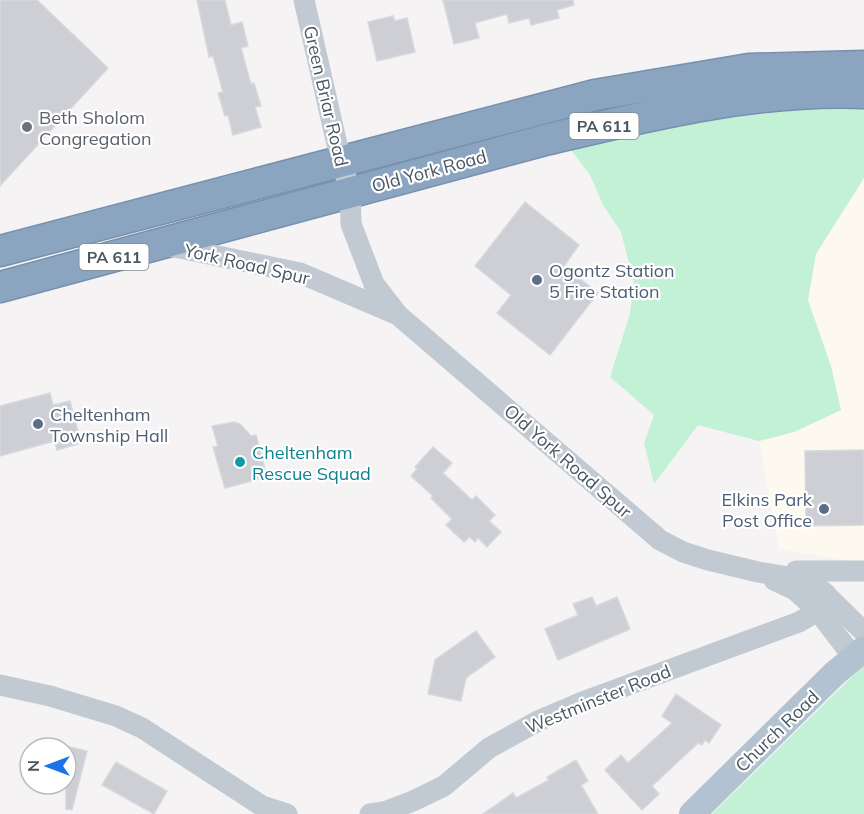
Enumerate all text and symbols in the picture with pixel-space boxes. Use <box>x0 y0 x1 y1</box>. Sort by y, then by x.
street label: Green Briar Road <box>299 23 353 169</box>
place label: Beth Sholom Congregation <box>39 106 152 150</box>
road number: PA 611 <box>570 113 638 139</box>
marker: Beth Sholom Congregation <box>20 120 34 134</box>
street label: Old York Road <box>369 145 489 197</box>
street label: York Road Spur <box>181 238 312 290</box>
road number: PA 611 <box>80 244 148 270</box>
place label: Ogontz Station 5 Fire Station <box>549 259 675 303</box>
marker: Ogontz Station 5 Fire Station <box>530 273 544 287</box>
street label: Old York Road Spur <box>499 399 637 523</box>
place label: Cheltenham Township Hall <box>50 403 168 447</box>
marker: Cheltenham Township Hall <box>31 417 45 431</box>
place label: Cheltenham Rescue Squad <box>252 441 371 485</box>
marker: Cheltenham Rescue Squad <box>233 455 247 469</box>
place label: Elkins Park Post Office <box>722 488 813 532</box>
marker: Elkins Park Post Office <box>817 502 831 516</box>
street label: Westminster Road <box>522 659 674 739</box>
street label: Church Road <box>730 685 824 777</box>
north arrow <box>18 736 78 796</box>
text: N <box>23 760 43 772</box>

